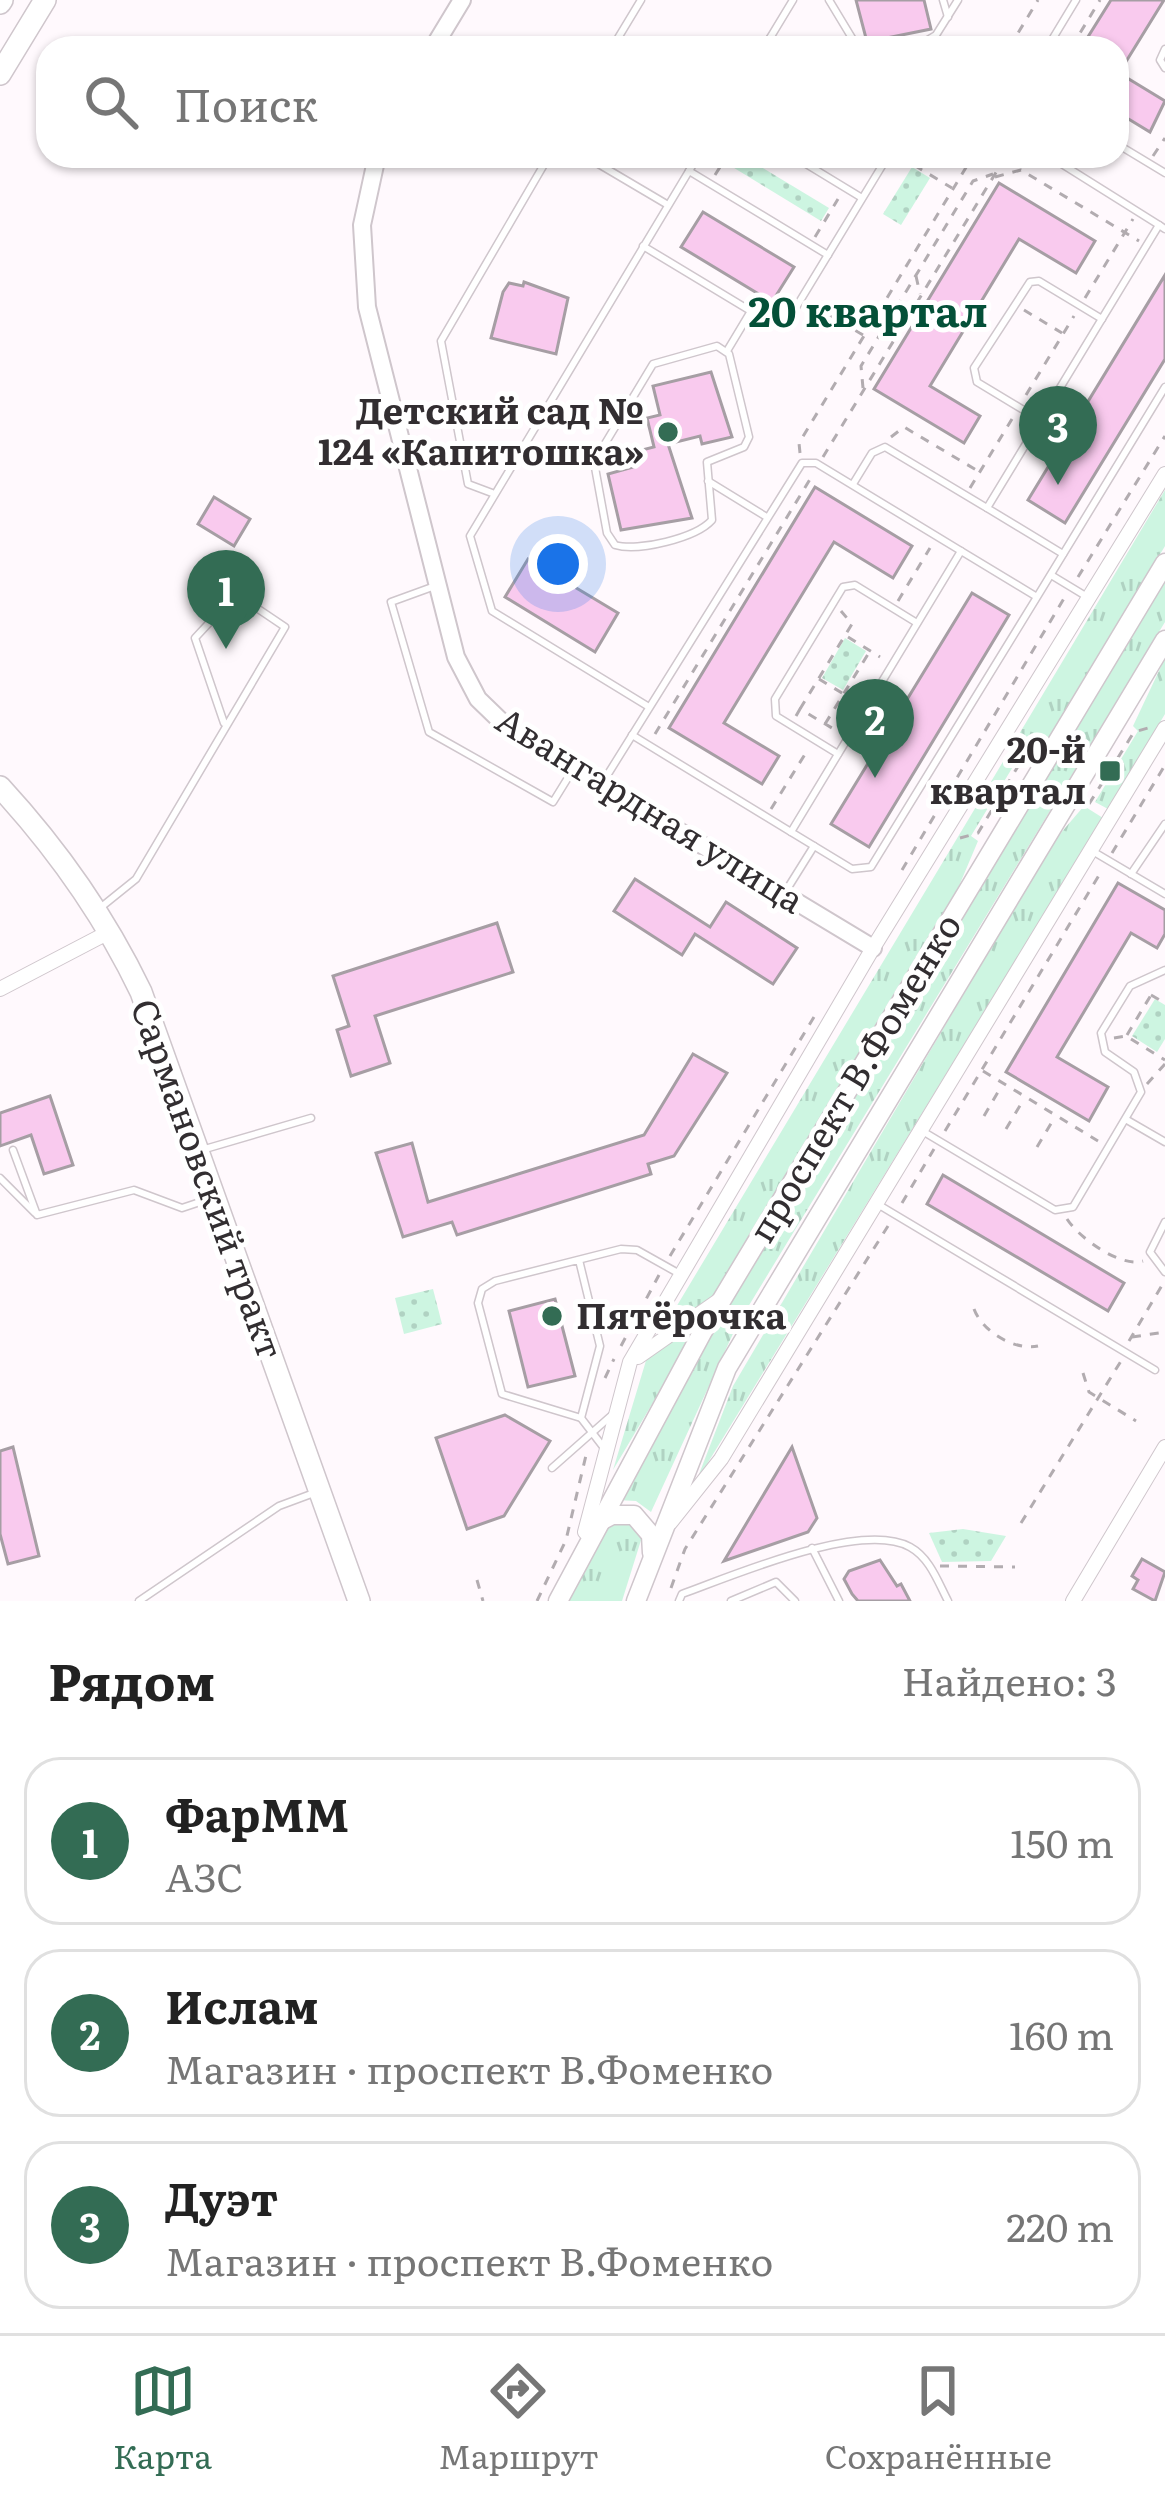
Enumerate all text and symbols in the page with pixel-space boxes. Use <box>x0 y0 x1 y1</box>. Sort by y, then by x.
search box <box>36 36 1129 168</box>
icon: search <box>78 69 144 135</box>
text: Поиск <box>174 69 318 136</box>
district label: 20 квартал <box>748 278 988 340</box>
place label: Детский сад № 124 «Капитошка» <box>318 382 644 476</box>
pin: 3 <box>1019 386 1097 485</box>
marker: Детский сад № 124 «Капитошка» <box>655 419 681 445</box>
your location <box>528 534 588 594</box>
pin: 1 <box>187 550 265 649</box>
pin: 2 <box>836 679 914 778</box>
street label: Авангардная улица <box>487 692 816 925</box>
place label: 20-й квартал <box>929 721 1086 815</box>
marker: 20-й квартал <box>1097 758 1123 784</box>
street label: проспект В.Фоменко <box>733 902 972 1251</box>
street label: Сармановский тракт <box>120 991 299 1365</box>
place label: Пятёрочка <box>576 1287 786 1340</box>
marker: Пятёрочка <box>539 1303 565 1329</box>
text: Рядом <box>48 1641 215 1717</box>
text: Найдено: 3 <box>902 1650 1117 1708</box>
text: ФарММ <box>165 1779 349 1846</box>
text: 1 <box>82 1812 98 1870</box>
text: 150 m <box>1010 1812 1114 1870</box>
text: АЗС <box>165 1846 243 1904</box>
text: Ислам <box>165 1971 319 2038</box>
text: 2 <box>80 2004 100 2062</box>
text: 160 m <box>1009 2004 1114 2062</box>
text: Магазин · проспект В.Фоменко <box>165 2038 773 2096</box>
text: Дуэт <box>165 2163 278 2230</box>
text: 3 <box>79 2196 101 2254</box>
text: 220 m <box>1006 2196 1114 2254</box>
text: Магазин · проспект В.Фоменко <box>165 2230 773 2288</box>
tab: Карта <box>113 2358 212 2479</box>
tab: Маршрут <box>438 2358 599 2479</box>
tab: Сохранённые <box>825 2358 1052 2479</box>

